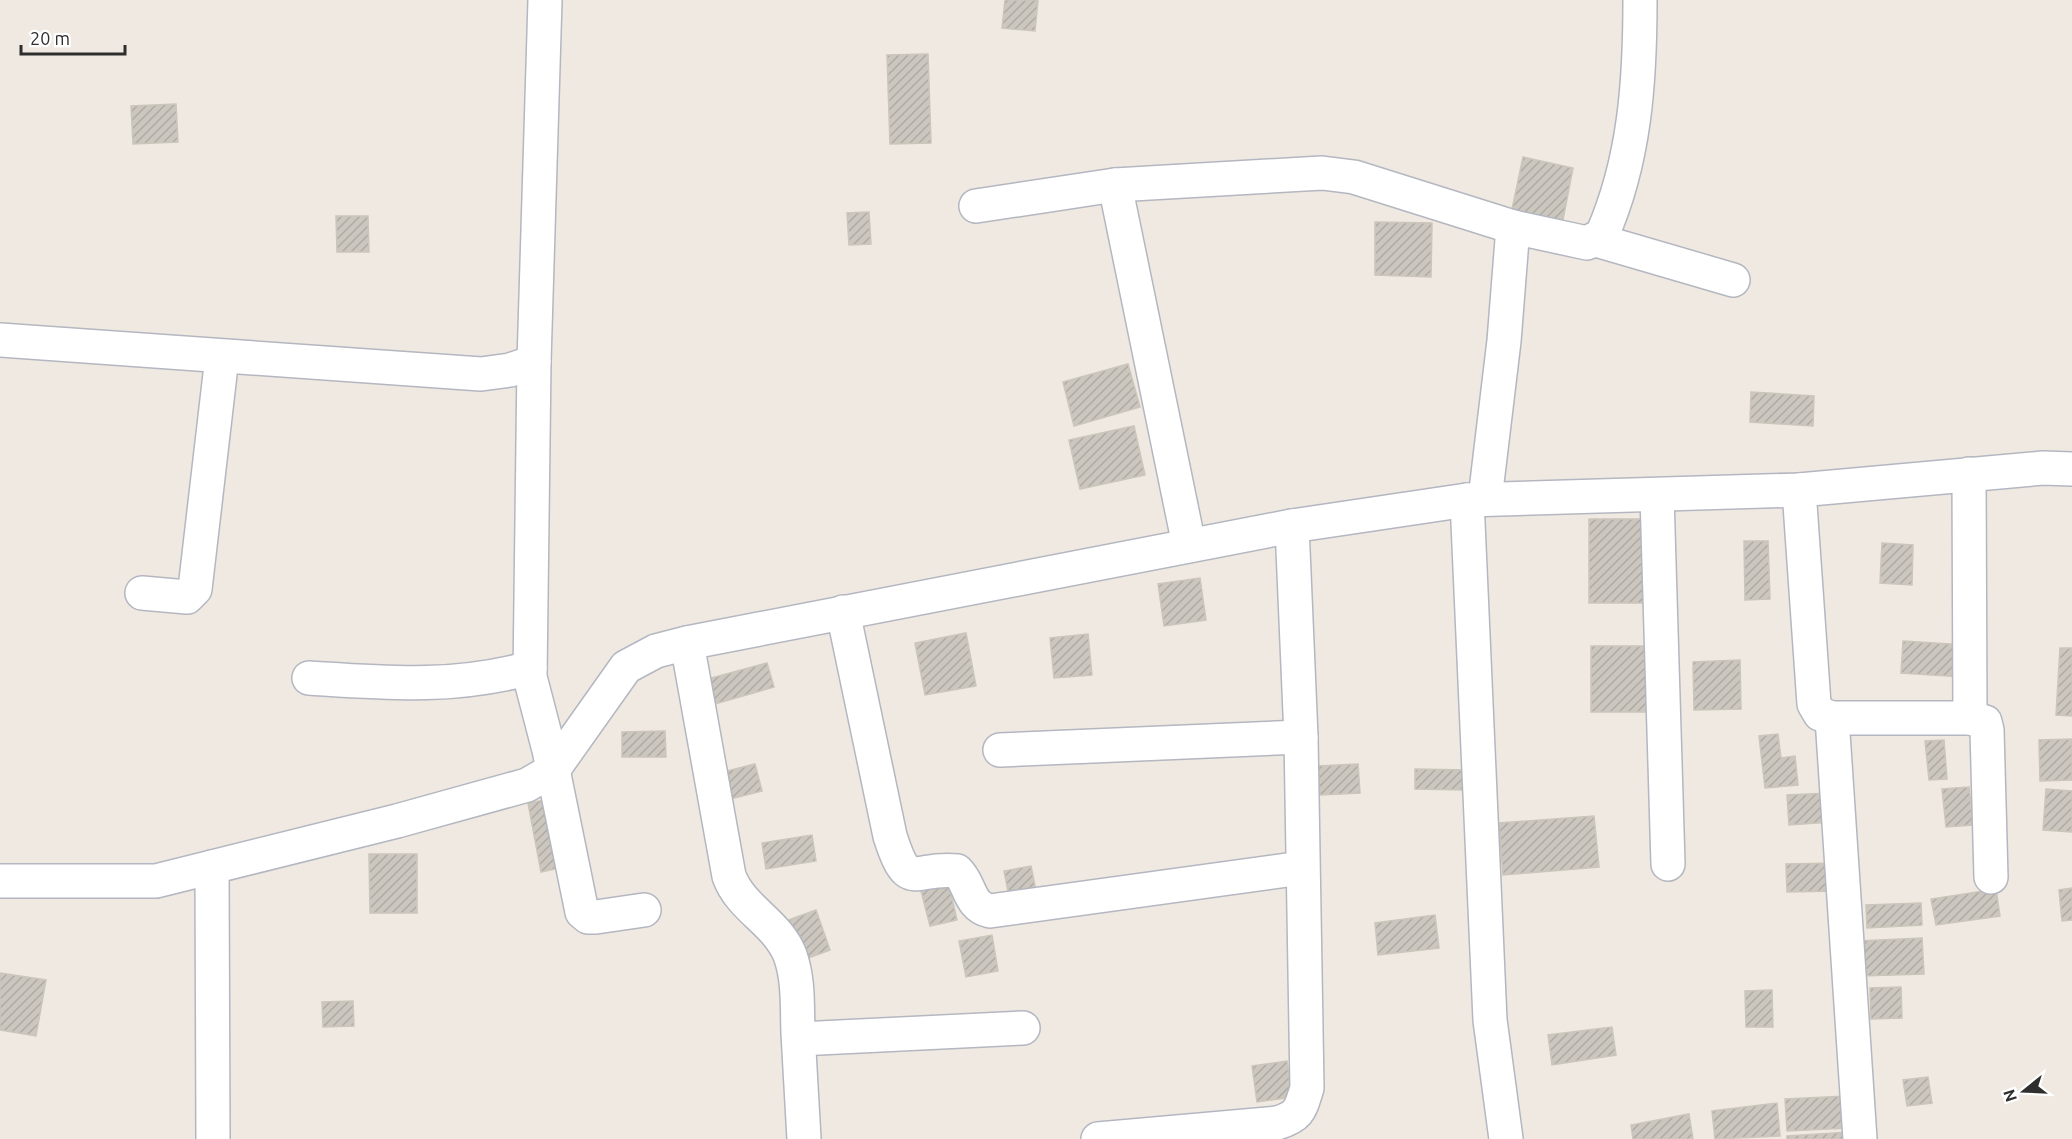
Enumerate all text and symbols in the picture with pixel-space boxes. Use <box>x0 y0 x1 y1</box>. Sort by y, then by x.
scale bar <box>21 18 124 56</box>
text: 20 m <box>30 28 70 48</box>
north arrow <box>1994 1061 2054 1121</box>
text: N <box>1999 1087 2020 1104</box>

